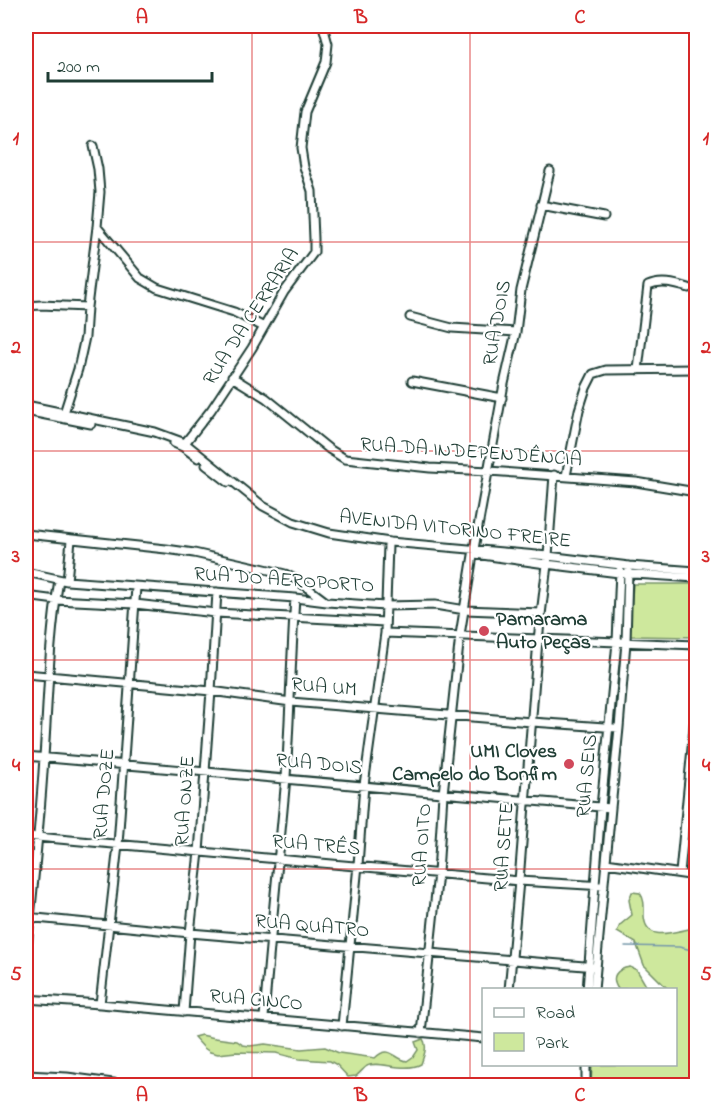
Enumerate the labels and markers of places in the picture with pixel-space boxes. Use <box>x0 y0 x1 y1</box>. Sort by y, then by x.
place label: Parnarama Auto Peças <box>496 606 591 658</box>
marker: Parnarama Auto Peças <box>477 624 491 638</box>
place label: UMI Cloves Campelo do Bonfim <box>392 738 557 790</box>
marker: UMI Cloves Campelo do Bonfim <box>562 757 576 771</box>

